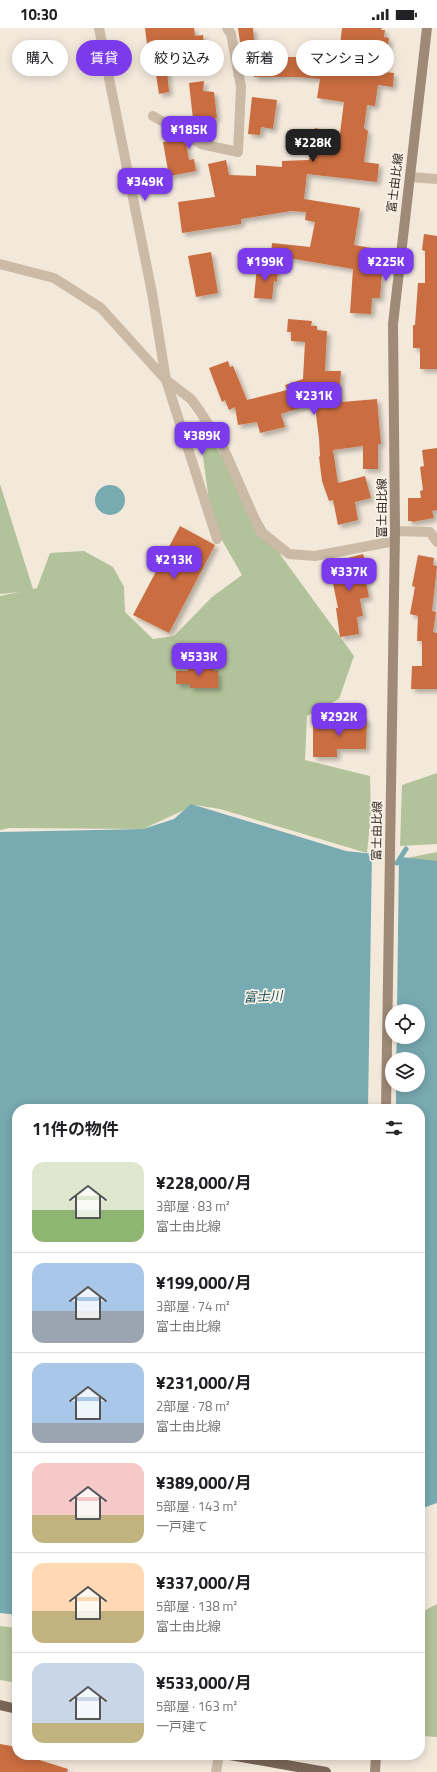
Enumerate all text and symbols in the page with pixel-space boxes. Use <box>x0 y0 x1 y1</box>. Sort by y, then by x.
text: 10:30 <box>20 3 57 26</box>
chip: 購入 <box>12 40 68 76</box>
chip: 賃貸 <box>76 40 132 76</box>
chip: 絞り込み <box>140 40 224 76</box>
chip: 新着 <box>232 40 288 76</box>
chip: マンション <box>296 40 394 76</box>
pin: ¥185K <box>161 116 217 150</box>
text: ¥185K <box>171 119 207 139</box>
pin: ¥228K <box>285 129 341 163</box>
text: ¥228K <box>295 132 331 152</box>
street label: 富士由比線 <box>381 152 408 214</box>
pin: ¥349K <box>117 168 173 202</box>
text: ¥349K <box>127 171 163 191</box>
pin: ¥199K <box>237 248 293 282</box>
pin: ¥225K <box>358 248 414 282</box>
text: ¥199K <box>247 251 283 271</box>
text: ¥225K <box>368 251 404 271</box>
pin: ¥231K <box>286 382 342 416</box>
text: ¥231K <box>296 385 332 405</box>
pin: ¥389K <box>174 422 230 456</box>
text: ¥389K <box>184 425 220 445</box>
street label: 富士由比線 <box>372 478 391 538</box>
pin: ¥213K <box>146 546 202 580</box>
text: ¥213K <box>156 549 192 569</box>
pin: ¥337K <box>321 558 377 592</box>
text: ¥337K <box>331 561 367 581</box>
pin: ¥533K <box>171 643 227 677</box>
text: ¥533K <box>181 646 217 666</box>
pin: ¥292K <box>311 703 367 737</box>
text: ¥292K <box>321 706 357 726</box>
street label: 富士由比線 <box>366 801 387 861</box>
water label: 富士川 <box>243 985 285 1007</box>
map controls <box>385 1004 425 1092</box>
button: locate <box>385 1004 425 1044</box>
button: layers <box>385 1052 425 1092</box>
text: 11件の物件 <box>32 1116 119 1142</box>
icon: filters <box>383 1117 405 1139</box>
text: ¥228,000/月 <box>156 1170 252 1196</box>
icon: home <box>64 1178 112 1226</box>
text: 3部屋 · 83 m² <box>156 1196 230 1216</box>
text: 富士由比線 <box>156 1216 221 1236</box>
text: ¥199,000/月 <box>156 1270 252 1296</box>
icon: home <box>64 1279 112 1327</box>
text: 3部屋 · 74 m² <box>156 1296 230 1316</box>
text: 富士由比線 <box>156 1316 221 1336</box>
text: ¥231,000/月 <box>156 1370 252 1396</box>
icon: home <box>64 1379 112 1427</box>
text: 2部屋 · 78 m² <box>156 1396 230 1416</box>
text: 富士由比線 <box>156 1416 221 1436</box>
text: ¥389,000/月 <box>156 1470 252 1496</box>
icon: home <box>64 1479 112 1527</box>
text: 5部屋 · 143 m² <box>156 1496 237 1516</box>
text: 一戸建て <box>156 1516 208 1536</box>
text: ¥337,000/月 <box>156 1570 252 1596</box>
icon: home <box>64 1579 112 1627</box>
text: 5部屋 · 138 m² <box>156 1596 237 1616</box>
text: 富士由比線 <box>156 1616 221 1636</box>
text: ¥533,000/月 <box>156 1670 252 1696</box>
icon: home <box>64 1679 112 1727</box>
text: 5部屋 · 163 m² <box>156 1696 237 1716</box>
text: 一戸建て <box>156 1716 208 1736</box>

